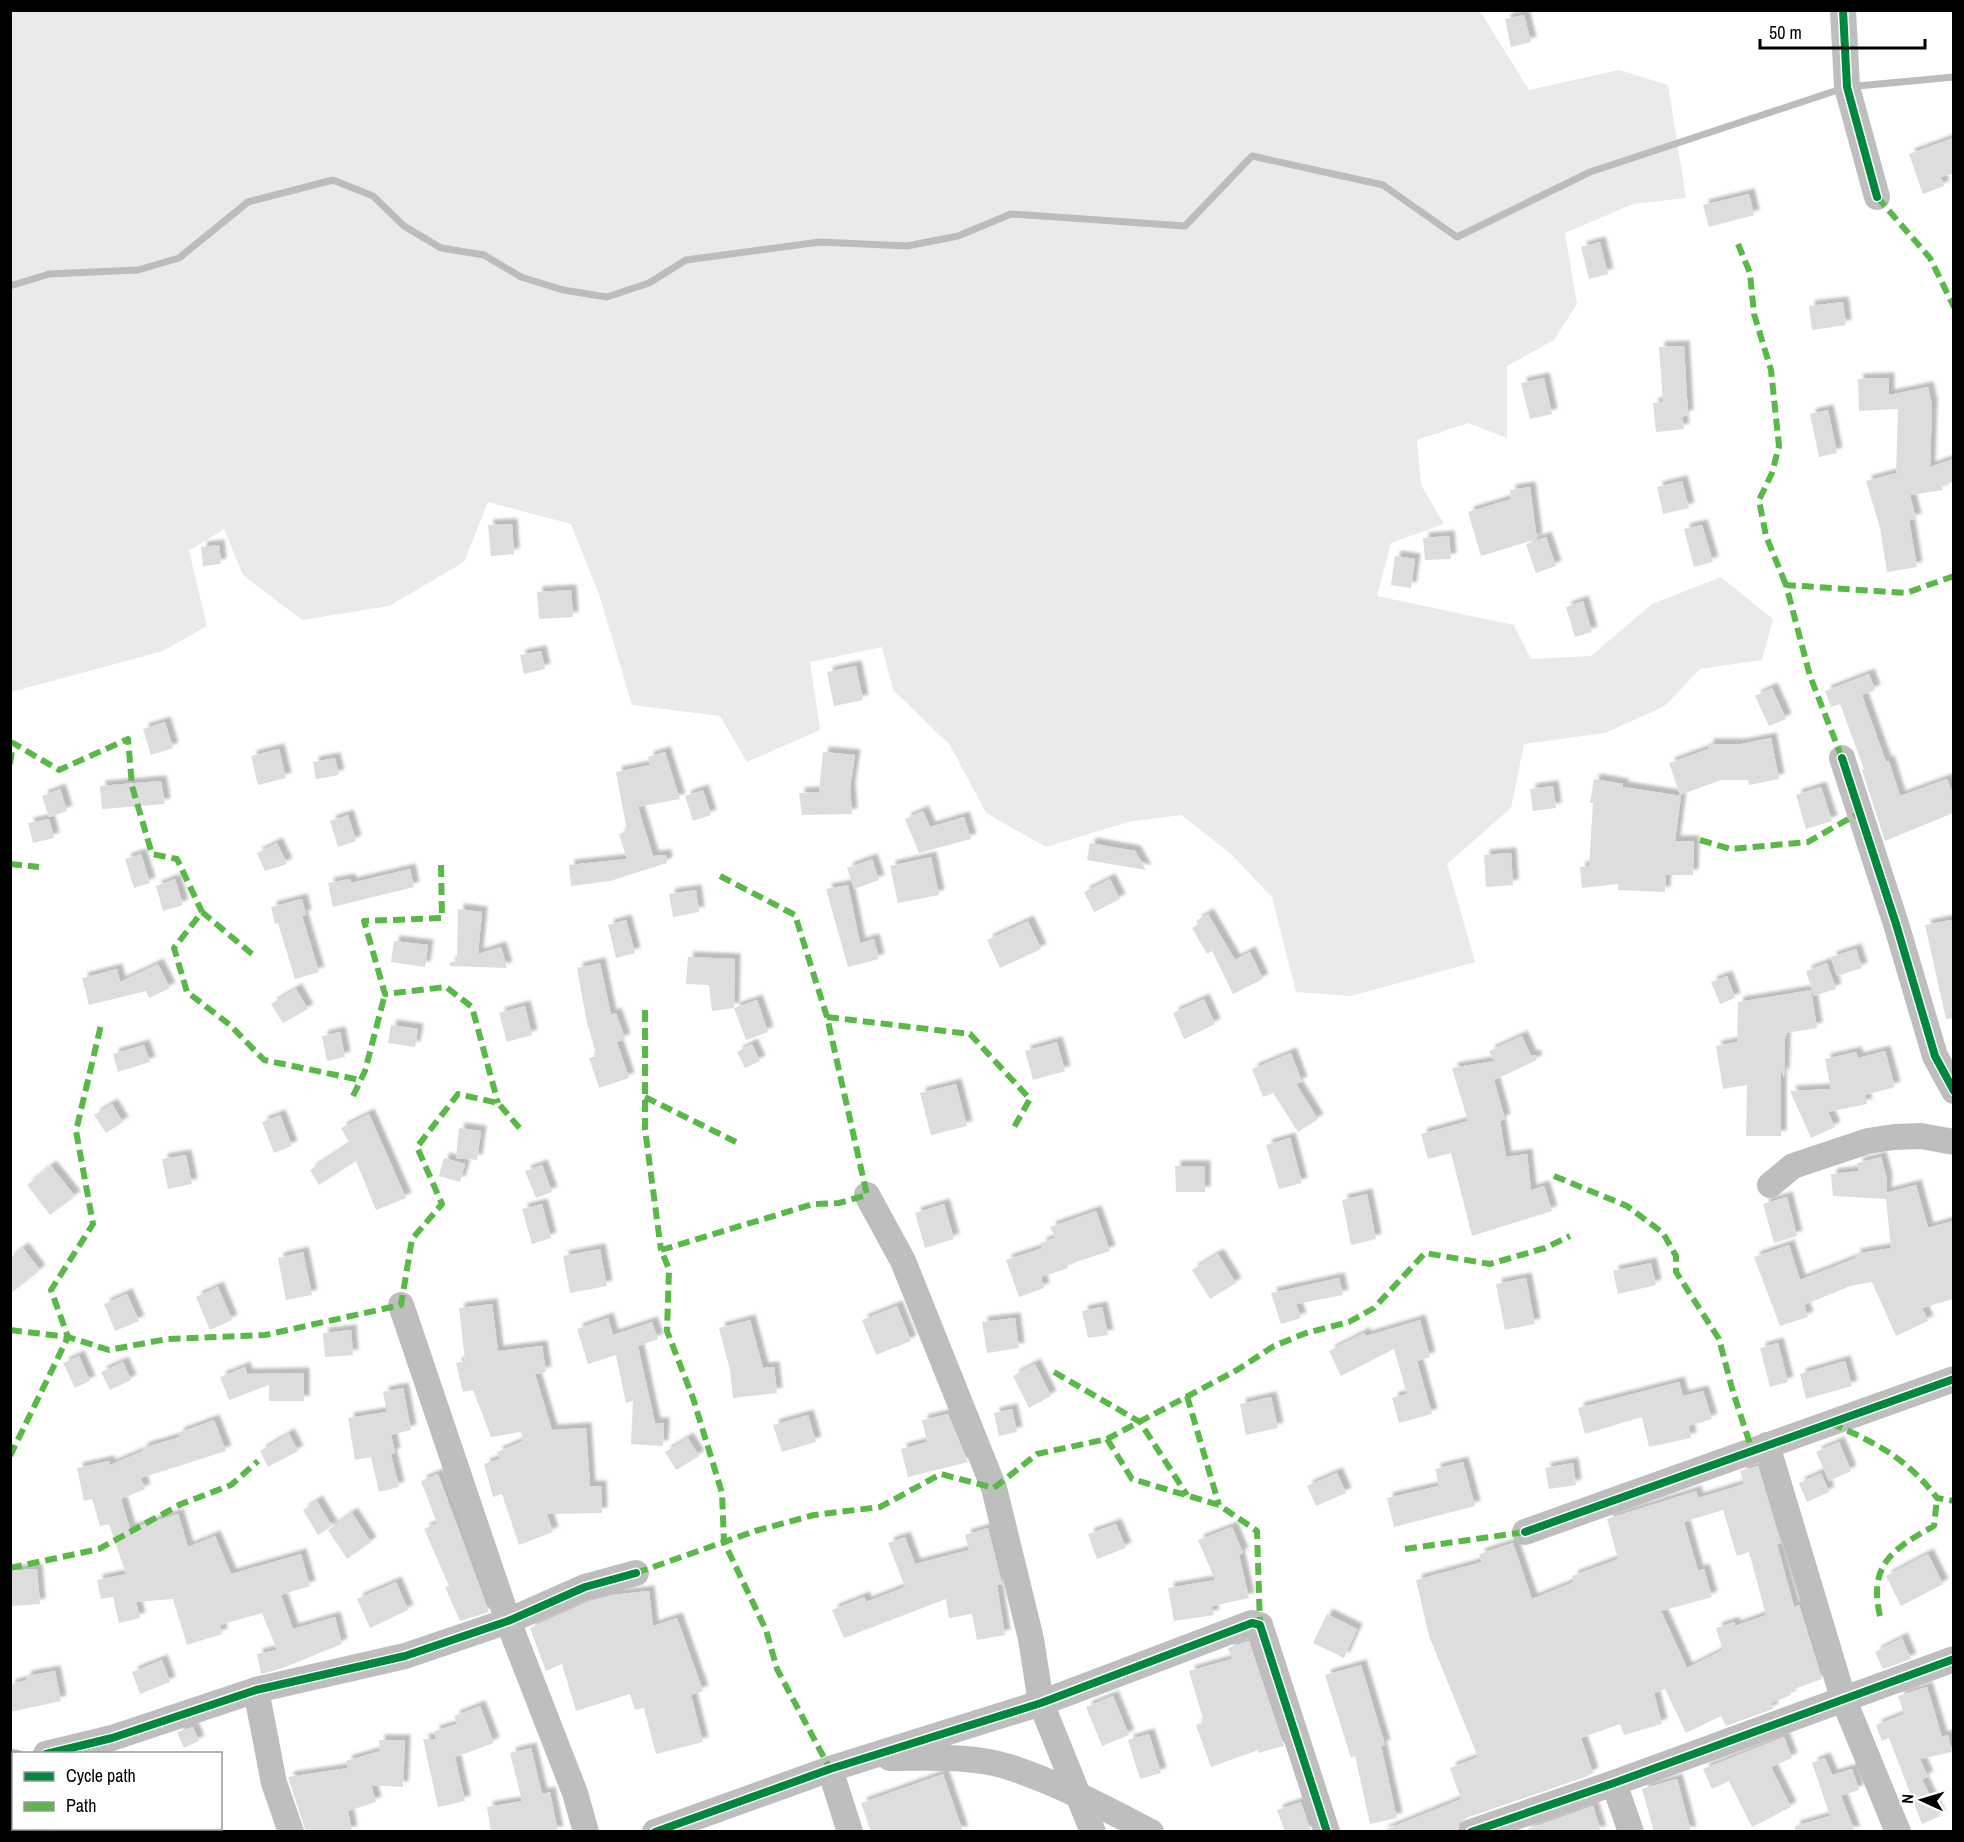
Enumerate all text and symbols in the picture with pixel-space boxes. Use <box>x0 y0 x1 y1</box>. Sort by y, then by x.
scale bar <box>1760 12 1925 50</box>
text: 50 m <box>1769 20 1802 45</box>
legend <box>12 1752 222 1830</box>
text: Cycle path <box>66 1763 136 1788</box>
north arrow <box>1892 1770 1952 1830</box>
text: Path <box>66 1793 96 1818</box>
text: N <box>1896 1793 1918 1804</box>

